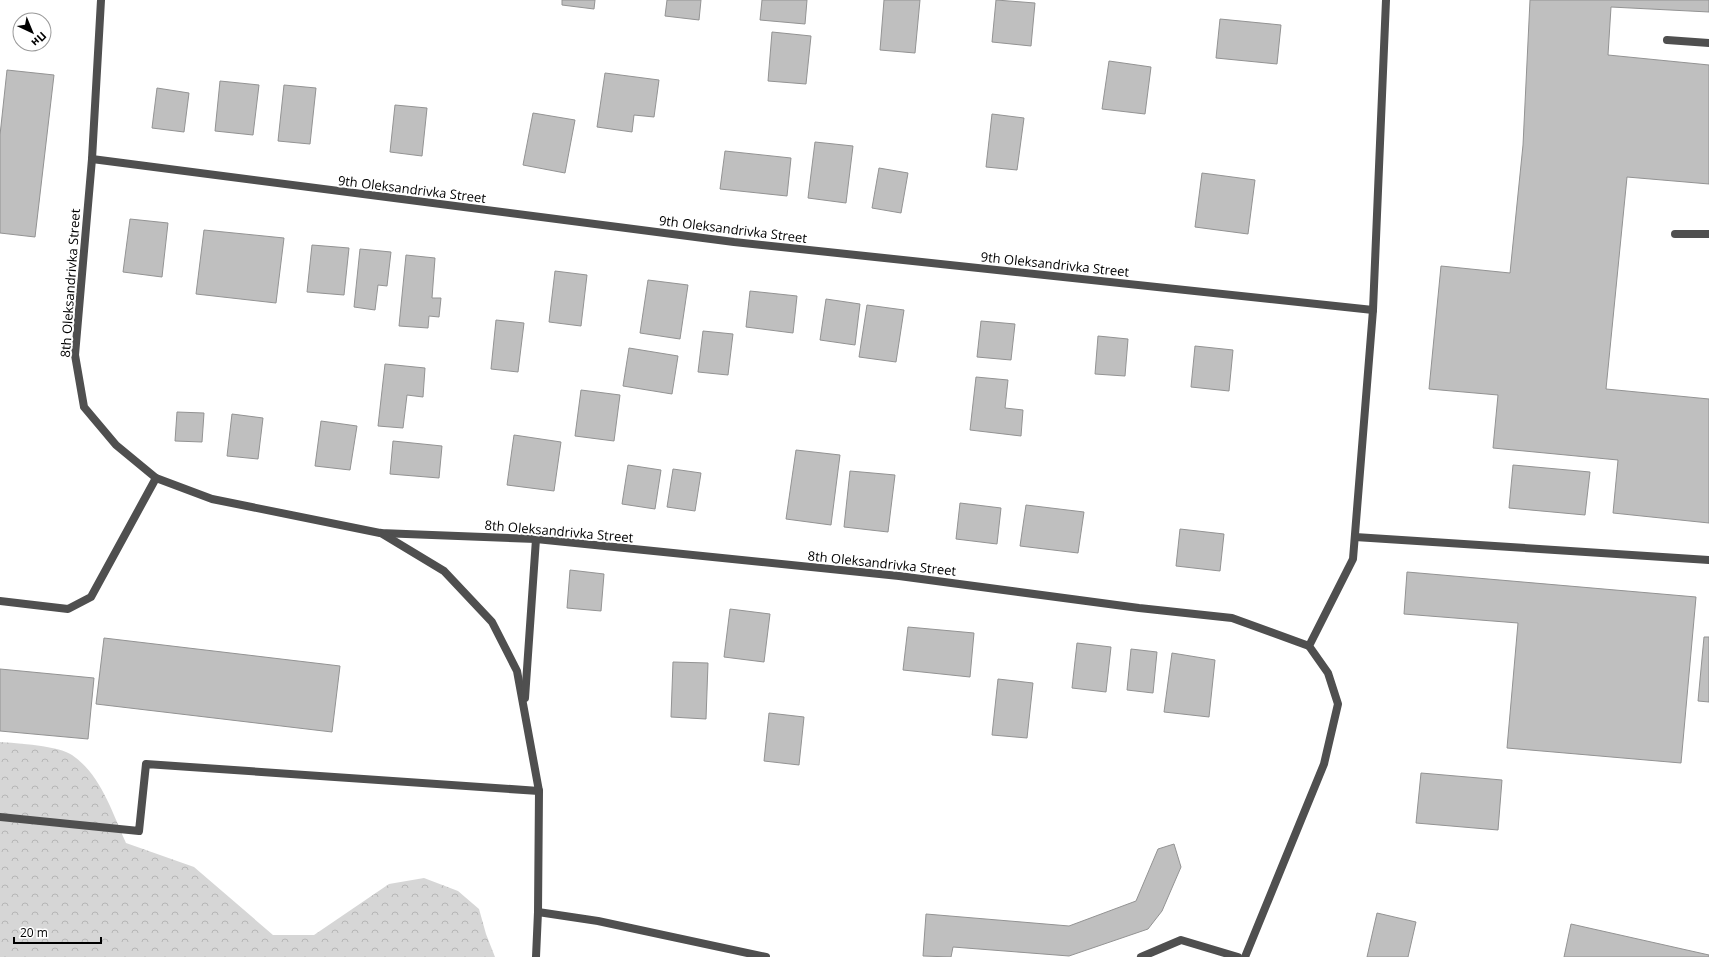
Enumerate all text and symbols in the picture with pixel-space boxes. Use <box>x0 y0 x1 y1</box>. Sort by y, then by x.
north arrow <box>12 12 52 52</box>
text: Пн <box>29 29 50 50</box>
street label: 9th Oleksandrivka Street <box>337 171 487 207</box>
street label: 8th Oleksandrivka Street <box>56 208 84 358</box>
street label: 9th Oleksandrivka Street <box>658 211 808 247</box>
street label: 9th Oleksandrivka Street <box>980 247 1130 281</box>
street label: 8th Oleksandrivka Street <box>484 516 634 546</box>
street label: 8th Oleksandrivka Street <box>807 546 957 580</box>
scale bar <box>14 919 101 945</box>
text: 20 m <box>20 924 48 941</box>

